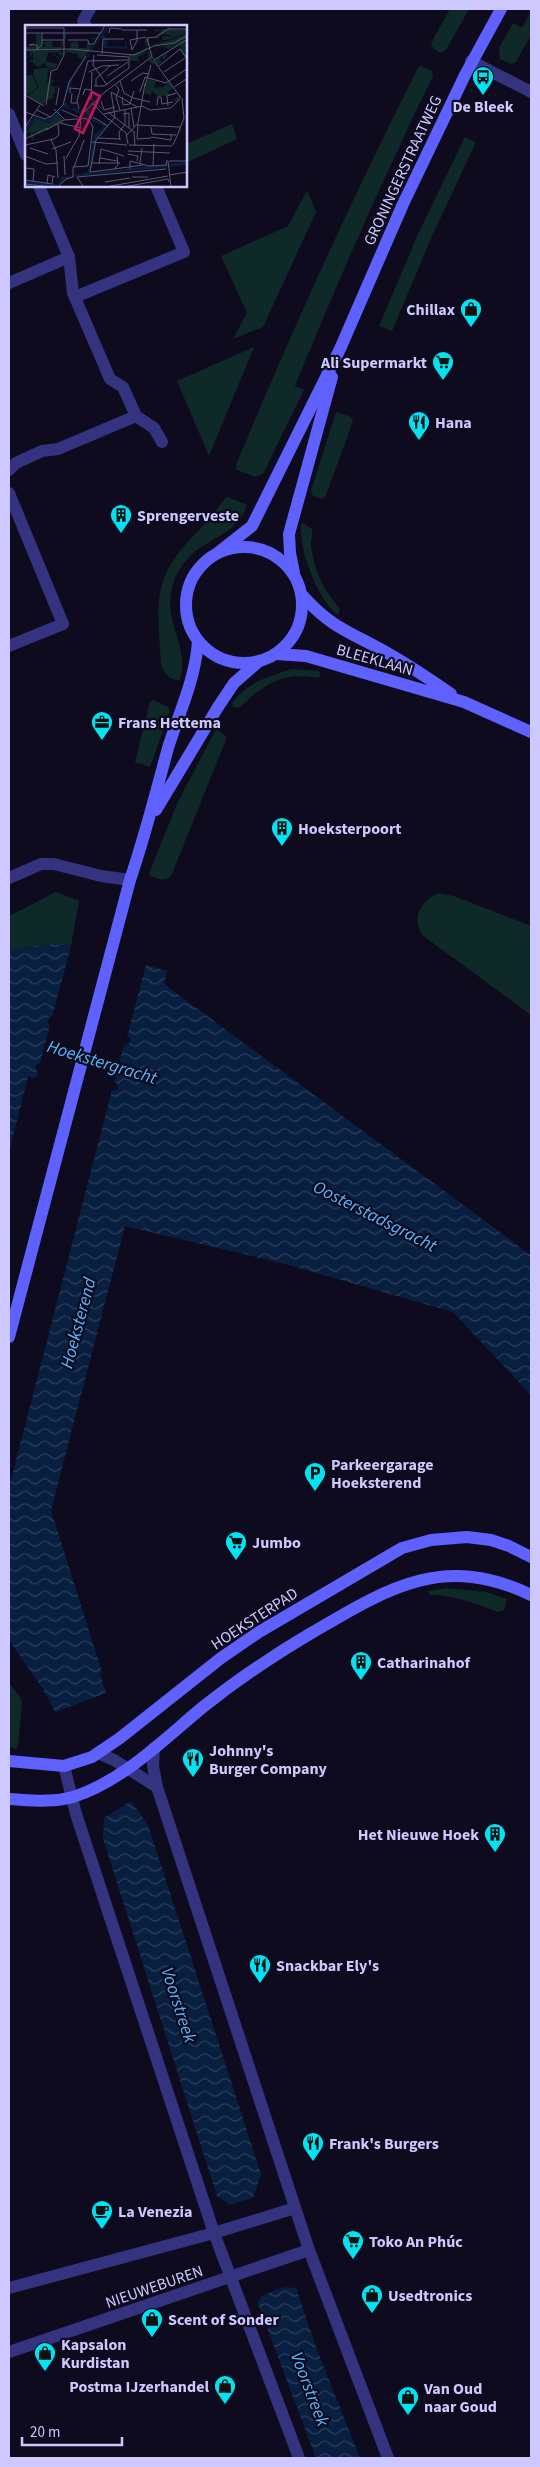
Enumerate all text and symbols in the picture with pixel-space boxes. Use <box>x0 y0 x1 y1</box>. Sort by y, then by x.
inset map <box>25 25 188 188</box>
bus stop icon: De Bleek <box>471 65 495 96</box>
street label: GRONINGERSTRAATWEG <box>358 92 447 249</box>
place label: De Bleek <box>452 96 514 118</box>
shop icon: Chillax <box>459 297 483 328</box>
place label: Chillax <box>406 299 455 321</box>
supermarket icon: Ali Supermarkt <box>431 350 455 381</box>
place label: Ali Supermarkt <box>320 352 427 374</box>
restaurant icon: Hana <box>407 410 431 441</box>
place label: Hana <box>435 412 472 434</box>
building icon: Sprengerveste <box>109 503 133 534</box>
place label: Sprengerveste <box>137 505 239 527</box>
street label: BLEEKLAAN <box>334 639 416 681</box>
office icon: Frans Hettema <box>90 710 114 741</box>
place label: Frans Hettema <box>118 712 221 734</box>
building icon: Hoeksterpoort <box>270 816 294 847</box>
place label: Hoeksterpoort <box>298 818 401 840</box>
water label: Hoekstergracht <box>44 1034 161 1091</box>
water label: Oosterstadsgracht <box>309 1174 442 1259</box>
water label: Hoeksterend <box>54 1275 103 1371</box>
place label: Parkeergarage Hoeksterend <box>331 1454 433 1494</box>
parking icon: Parkeergarage Hoeksterend <box>303 1461 327 1492</box>
supermarket icon: Jumbo <box>224 1530 248 1561</box>
place label: Jumbo <box>252 1532 301 1554</box>
street label: HOEKSTERPAD <box>207 1582 303 1655</box>
building icon: Catharinahof <box>349 1650 373 1681</box>
place label: Catharinahof <box>377 1652 470 1674</box>
place label: Johnny's Burger Company <box>209 1740 328 1780</box>
restaurant icon: Johnny's Burger Company <box>181 1747 205 1778</box>
building icon: Het Nieuwe Hoek <box>483 1822 507 1853</box>
place label: Het Nieuwe Hoek <box>358 1824 479 1846</box>
restaurant icon: Snackbar Ely's <box>248 1953 272 1984</box>
place label: Snackbar Ely's <box>276 1955 379 1977</box>
water label: Voorstreek <box>155 1964 203 2046</box>
restaurant icon: Frank's Burgers <box>301 2131 325 2162</box>
place label: Frank's Burgers <box>329 2133 439 2155</box>
cafe icon: La Venezia <box>90 2199 114 2230</box>
place label: La Venezia <box>118 2201 192 2223</box>
supermarket icon: Toko An Phúc <box>341 2229 365 2260</box>
place label: Toko An Phúc <box>369 2231 463 2253</box>
street label: NIEUWEBUREN <box>103 2260 206 2314</box>
shop icon: Usedtronics <box>360 2283 384 2314</box>
place label: Usedtronics <box>388 2285 472 2307</box>
shop icon: Scent of Sonder <box>140 2307 164 2338</box>
place label: Scent of Sonder <box>168 2309 280 2331</box>
place label: Kapsalon Kurdistan <box>61 2334 130 2374</box>
shop icon: Kapsalon Kurdistan <box>33 2341 57 2372</box>
water label: Voorstreek <box>284 2348 335 2430</box>
shop icon: Postma IJzerhandel <box>213 2374 237 2405</box>
place label: Postma IJzerhandel <box>69 2376 209 2398</box>
place label: Van Oud naar Goud <box>423 2378 497 2418</box>
shop icon: Van Oud naar Goud <box>396 2385 420 2416</box>
scale bar <box>22 2414 122 2446</box>
text: 20 m <box>30 2422 60 2443</box>

